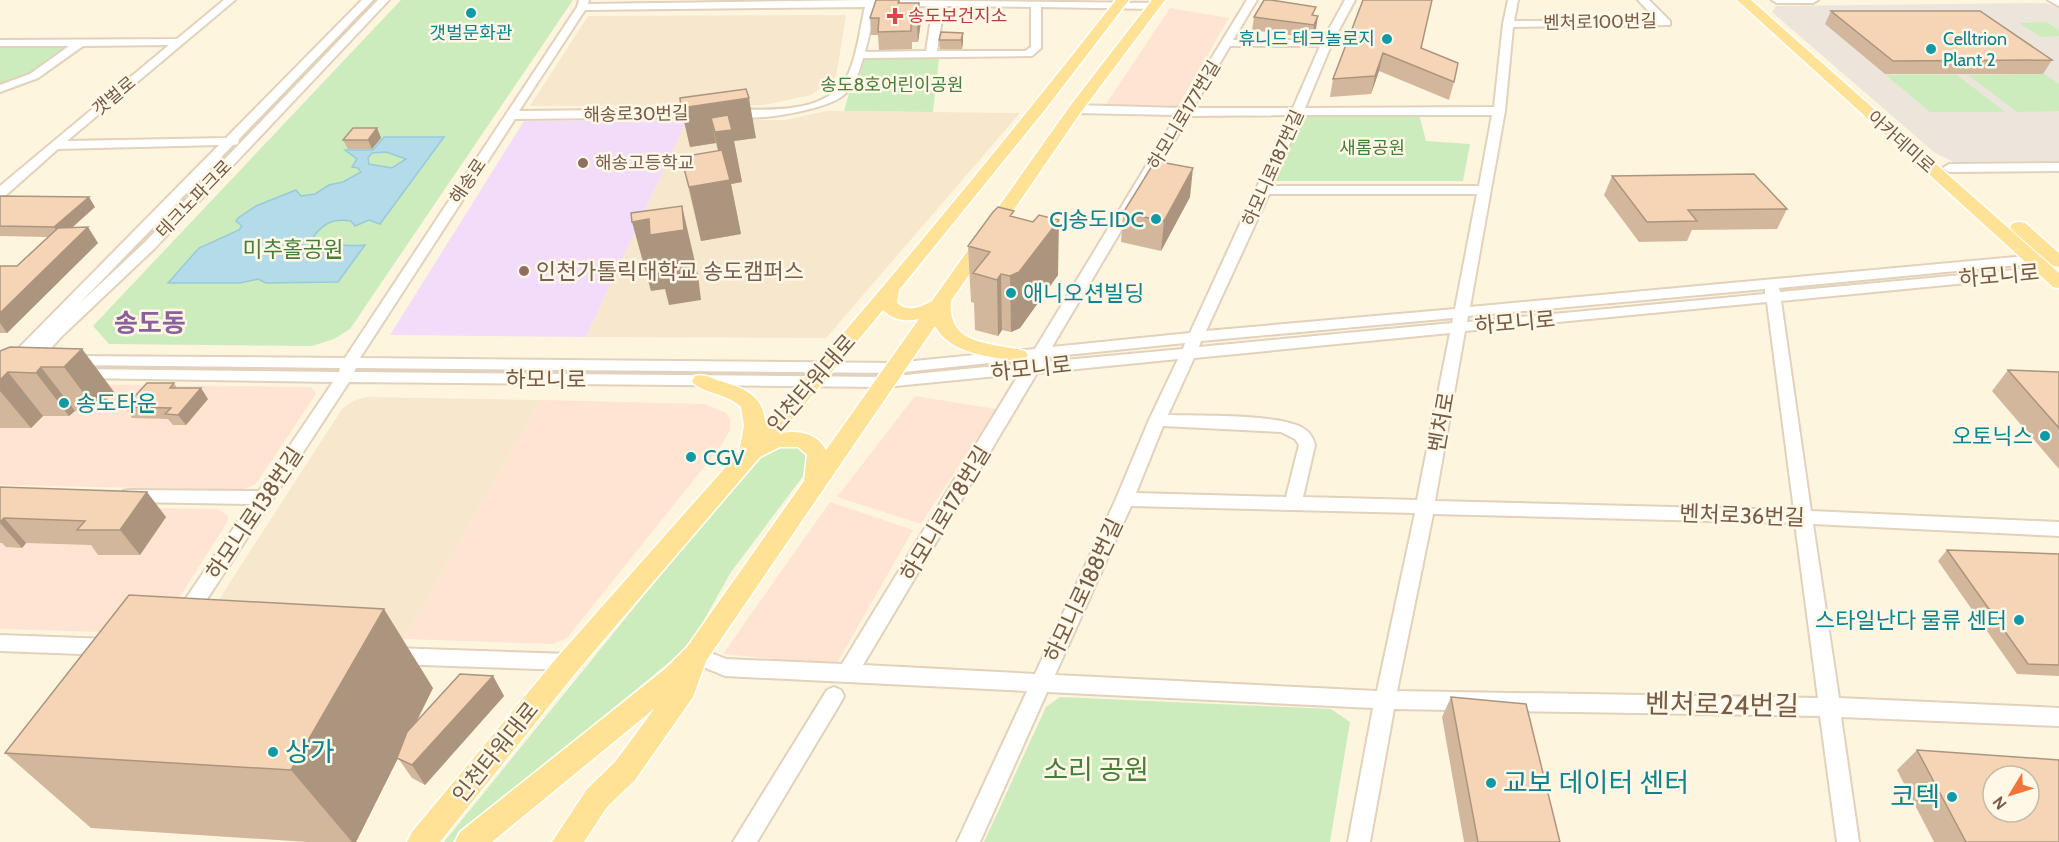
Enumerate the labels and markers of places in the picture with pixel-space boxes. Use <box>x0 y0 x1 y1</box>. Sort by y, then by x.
place label: 송도보건지소 <box>908 5 1007 27</box>
marker: 갯벌문화관 <box>464 6 478 20</box>
marker: 송도보건지소 <box>886 7 904 25</box>
place label: 갯벌문화관 <box>430 22 513 44</box>
place label: 휴니드 테크놀로지 <box>1238 28 1375 50</box>
place label: Celltrion Plant 2 <box>1943 28 2007 71</box>
marker: 휴니드 테크놀로지 <box>1380 32 1394 46</box>
marker: Celltrion Plant 2 <box>1924 42 1938 56</box>
place label: 해송고등학교 <box>595 152 694 174</box>
marker: 해송고등학교 <box>576 156 590 170</box>
place label: CJ송도IDC <box>1049 206 1144 233</box>
marker: CJ송도IDC <box>1149 212 1163 226</box>
place label: 인천가톨릭대학교 송도캠퍼스 <box>536 258 804 285</box>
marker: 인천가톨릭대학교 송도캠퍼스 <box>517 264 531 278</box>
place label: 애니오션빌딩 <box>1023 280 1144 307</box>
marker: 애니오션빌딩 <box>1004 286 1018 300</box>
place label: 송도타운 <box>76 390 157 417</box>
marker: 송도타운 <box>57 396 71 410</box>
place label: 오토닉스 <box>1952 423 2033 450</box>
marker: 오토닉스 <box>2038 429 2052 443</box>
place label: CGV <box>703 444 745 471</box>
marker: CGV <box>684 450 698 464</box>
place label: 스타일난다 물류 센터 <box>1815 607 2007 634</box>
marker: 스타일난다 물류 센터 <box>2012 613 2026 627</box>
place label: 상가 <box>285 735 335 768</box>
marker: 상가 <box>266 745 280 759</box>
place label: 교보 데이터 센터 <box>1503 766 1689 799</box>
marker: 교보 데이터 센터 <box>1484 776 1498 790</box>
place label: 코텍 <box>1890 780 1940 813</box>
marker: 코텍 <box>1945 790 1959 804</box>

